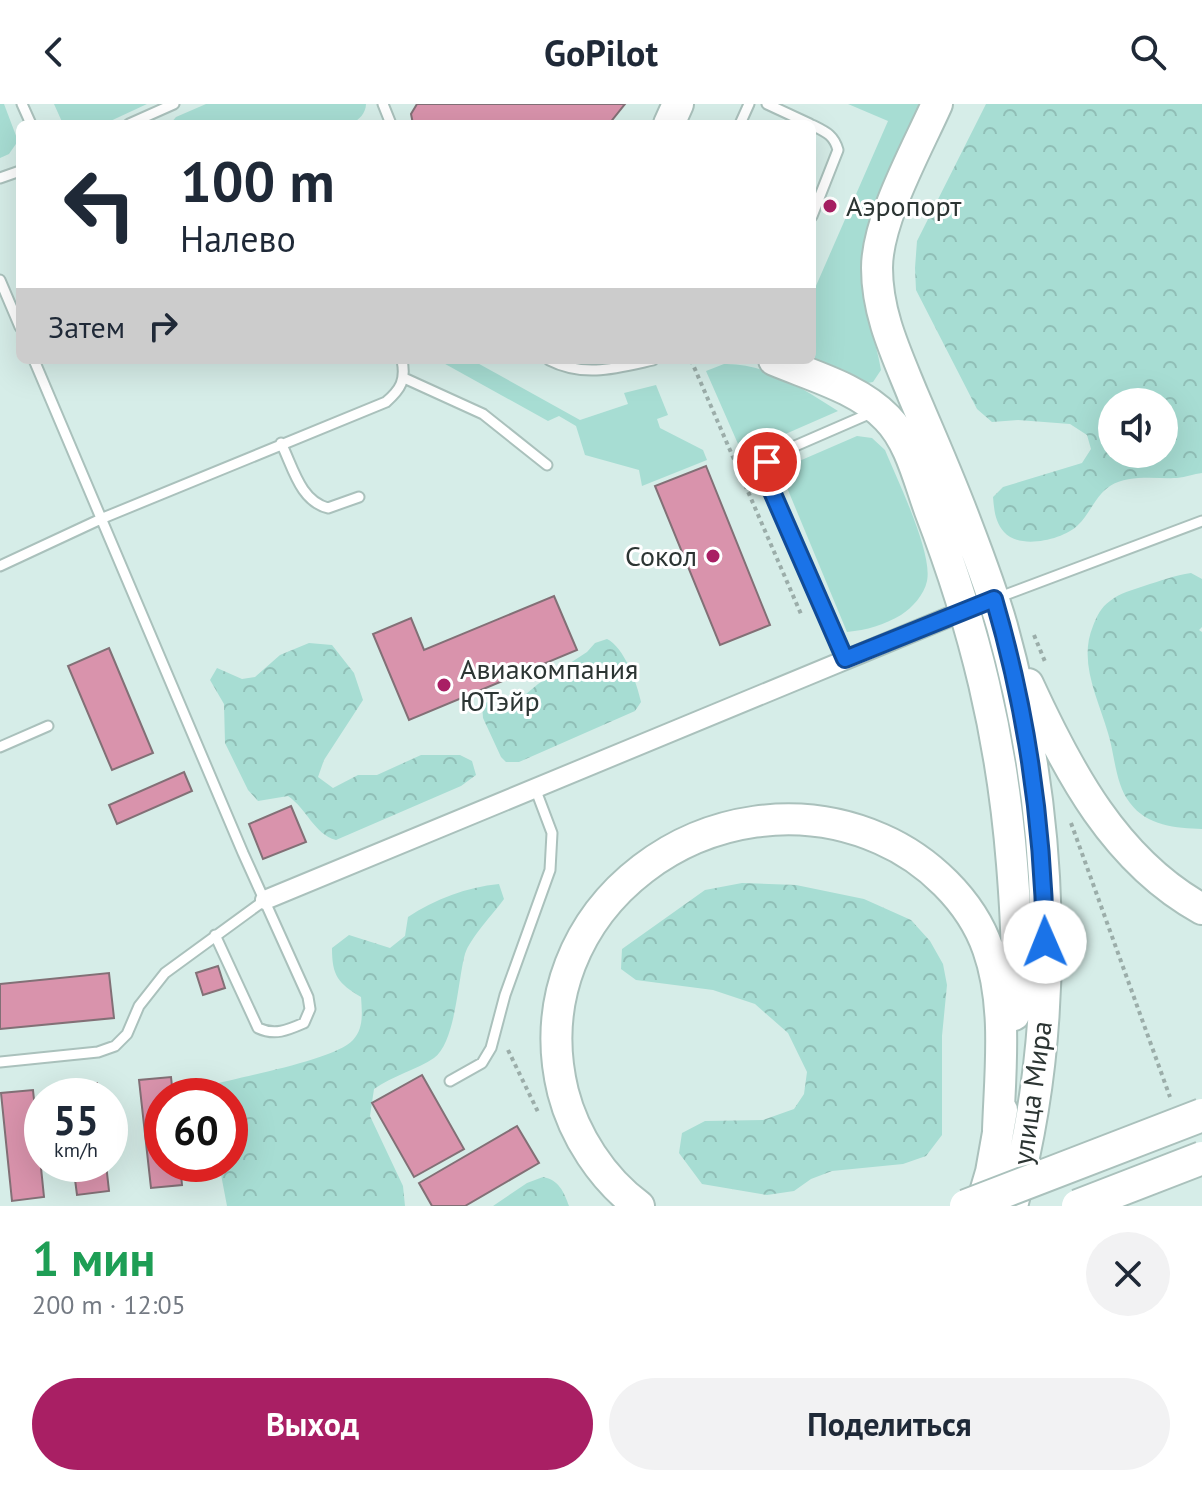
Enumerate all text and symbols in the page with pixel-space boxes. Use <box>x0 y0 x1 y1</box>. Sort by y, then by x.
text: GoPilot <box>544 29 658 76</box>
icon: back <box>32 30 76 74</box>
icon: search <box>1126 30 1170 74</box>
text: 100 m <box>180 145 335 217</box>
icon: left <box>48 152 152 256</box>
place label: Аэропорт <box>846 187 962 224</box>
marker: Аэропорт <box>821 197 839 215</box>
text: Налево <box>180 215 296 262</box>
icon: right <box>141 304 185 348</box>
text: Затем <box>48 307 125 346</box>
map controls <box>1098 388 1178 468</box>
button: sound <box>1098 388 1178 468</box>
pin <box>733 428 801 496</box>
icon: arrive <box>745 440 789 484</box>
place label: Сокол <box>625 537 697 574</box>
marker: Сокол <box>704 547 722 565</box>
place label: Авиакомпания ЮТэйр <box>460 650 638 719</box>
marker: Авиакомпания ЮТэйр <box>435 676 453 694</box>
position arrow <box>1003 900 1087 984</box>
street label: улица Мира <box>1003 1018 1060 1167</box>
speed limit sign: 60 <box>144 1078 248 1182</box>
text: 55 <box>53 1094 99 1146</box>
text: km/h <box>54 1137 98 1163</box>
text: 1 мин <box>32 1227 155 1289</box>
button: close <box>1086 1232 1170 1316</box>
text: 200 m · 12:05 <box>32 1288 186 1321</box>
button: Выход <box>32 1378 593 1470</box>
button: Поделиться <box>609 1378 1170 1470</box>

